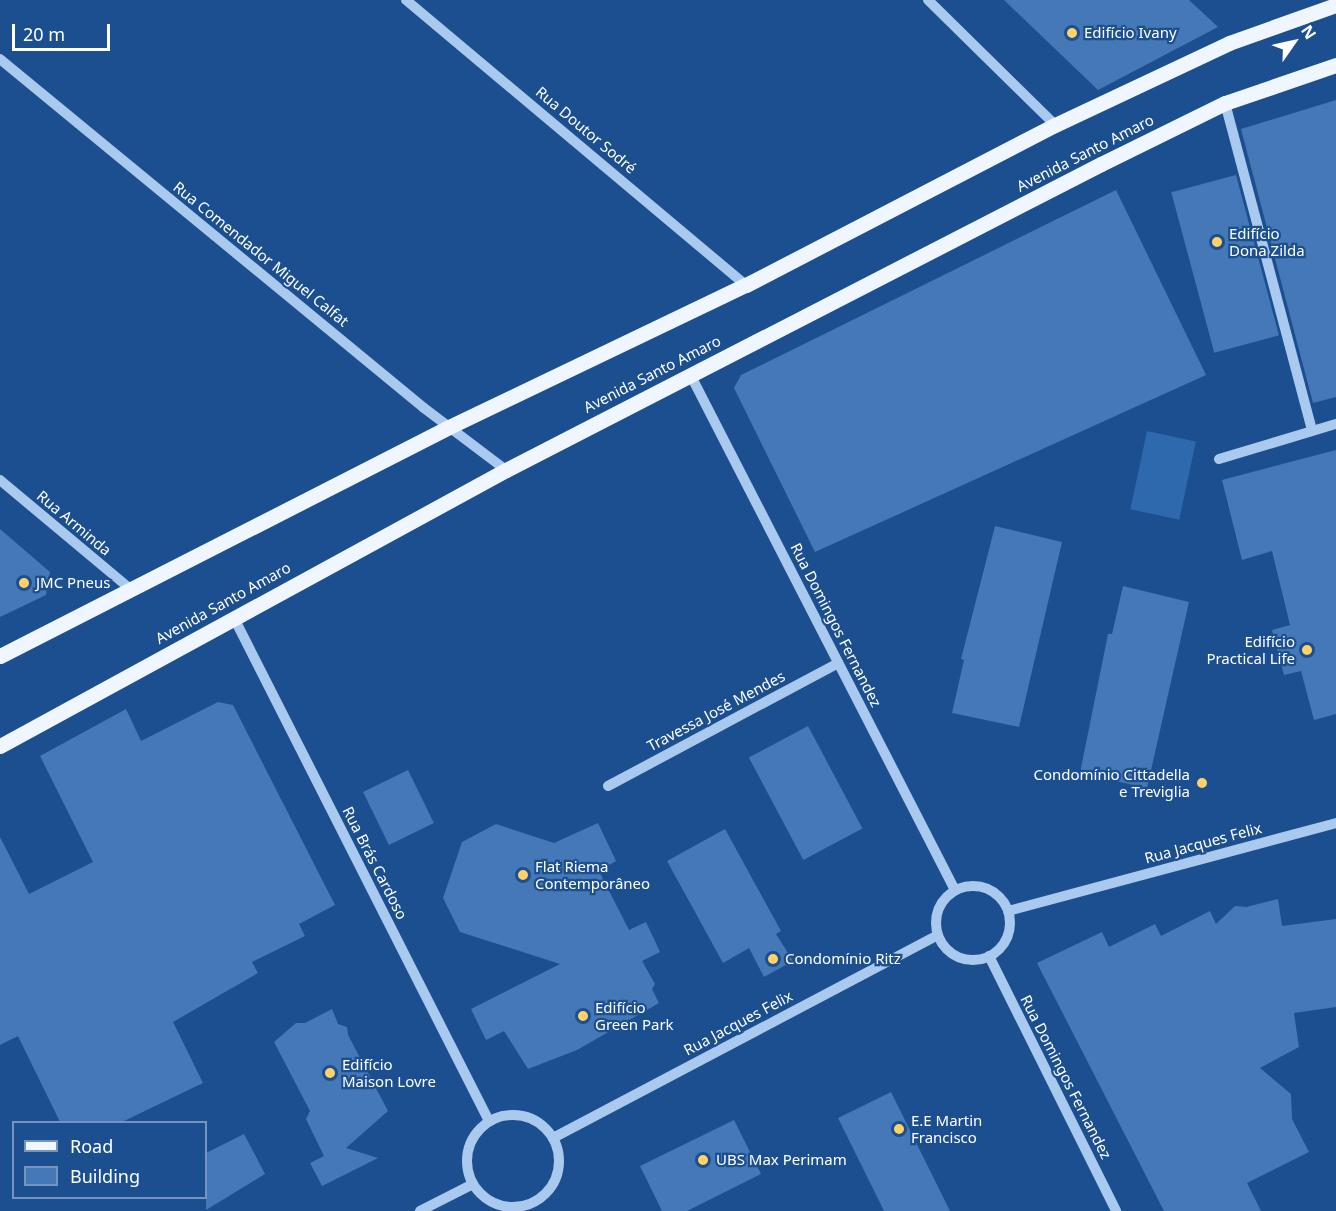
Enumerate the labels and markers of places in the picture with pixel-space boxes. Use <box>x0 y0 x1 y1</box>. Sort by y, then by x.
place label: Edifício Ivany <box>1084 24 1177 42</box>
marker: Edifício Ivany <box>1065 26 1079 40</box>
place label: Edifício Dona Zilda <box>1229 224 1305 259</box>
marker: Edifício Dona Zilda <box>1210 235 1224 249</box>
place label: JMC Pneus <box>36 574 110 592</box>
marker: JMC Pneus <box>17 576 31 590</box>
place label: Edifício Practical Life <box>1206 632 1295 667</box>
marker: Edifício Practical Life <box>1300 643 1314 657</box>
place label: Condomínio Cittadella e Treviglia <box>1033 765 1190 800</box>
marker: Condomínio Cittadella e Treviglia <box>1195 776 1209 790</box>
place label: Flat Riema Contemporâneo <box>535 857 650 892</box>
marker: Flat Riema Contemporâneo <box>516 868 530 882</box>
place label: Condomínio Ritz <box>785 950 901 968</box>
marker: Condomínio Ritz <box>766 952 780 966</box>
place label: Edifício Green Park <box>595 998 674 1033</box>
marker: Edifício Green Park <box>576 1009 590 1023</box>
place label: Edifício Maison Lovre <box>342 1055 436 1090</box>
marker: Edifício Maison Lovre <box>323 1066 337 1080</box>
place label: E.E Martin Francisco <box>911 1111 982 1146</box>
marker: E.E Martin Francisco <box>892 1122 906 1136</box>
marker: UBS Max Perimam <box>694 1151 712 1169</box>
place label: UBS Max Perimam <box>716 1151 847 1169</box>

